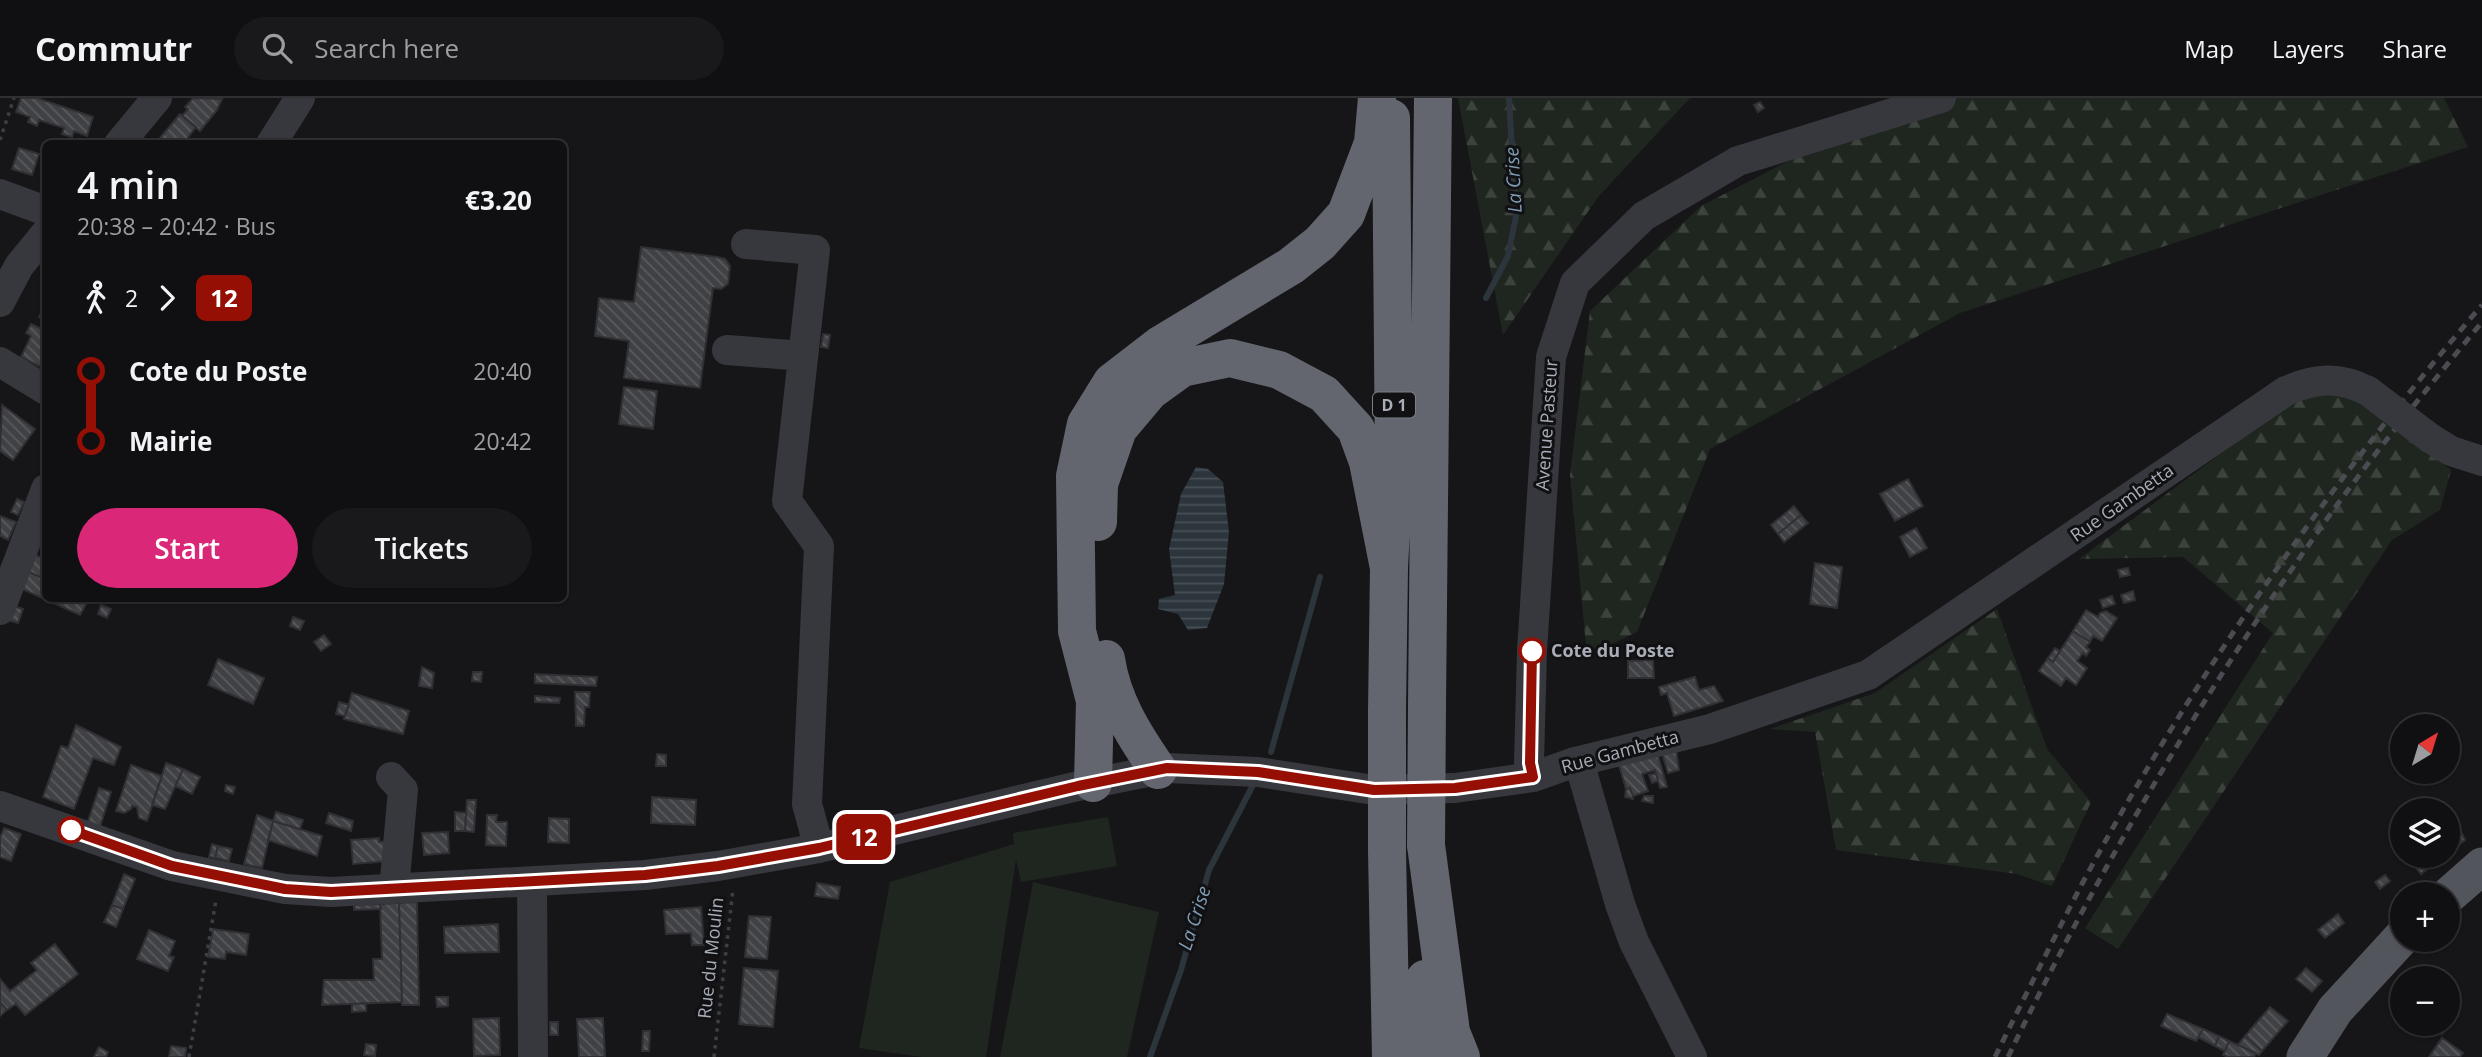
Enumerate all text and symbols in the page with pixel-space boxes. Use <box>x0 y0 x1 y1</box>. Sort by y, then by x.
search box <box>234 17 724 80</box>
text: Commutr <box>35 26 192 71</box>
icon: search <box>258 29 296 67</box>
text: Search here <box>314 30 459 66</box>
text: Map <box>2184 32 2234 65</box>
text: Layers <box>2272 32 2345 65</box>
text: Share <box>2383 32 2447 65</box>
water label: La Crise <box>1498 146 1528 214</box>
text: 4 min <box>77 158 180 210</box>
text: €3.20 <box>465 182 532 218</box>
text: 20:38 – 20:42 · Bus <box>77 210 276 242</box>
icon: walk <box>77 279 115 317</box>
icon: forward <box>148 279 186 317</box>
text: 12 <box>210 281 238 314</box>
text: 2 <box>125 282 138 314</box>
text: Cote du Poste <box>129 353 307 389</box>
text: 20:40 <box>473 355 532 387</box>
street label: Avenue Pasteur <box>1529 358 1563 491</box>
road number: D 1 <box>1373 392 1415 418</box>
text: Mairie <box>129 423 212 459</box>
text: 20:42 <box>473 425 532 457</box>
street label: Rue Gambetta <box>2065 458 2178 547</box>
button: Start <box>77 508 298 588</box>
button: Tickets <box>312 508 532 588</box>
marker: Cote du Poste <box>1519 638 1545 664</box>
place label: Cote du Poste <box>1551 638 1674 662</box>
north arrow <box>2390 714 2460 784</box>
map controls <box>2390 714 2460 1036</box>
street label: Rue Gambetta <box>1558 724 1681 778</box>
button: layers <box>2390 798 2460 868</box>
line badge: 12 <box>832 814 896 860</box>
unlabelled marker <box>58 817 84 843</box>
text: 12 <box>850 820 878 853</box>
button: + <box>2390 882 2460 952</box>
water label: La Crise <box>1171 883 1217 953</box>
street label: Rue du Moulin <box>692 896 728 1020</box>
button: − <box>2390 966 2460 1036</box>

